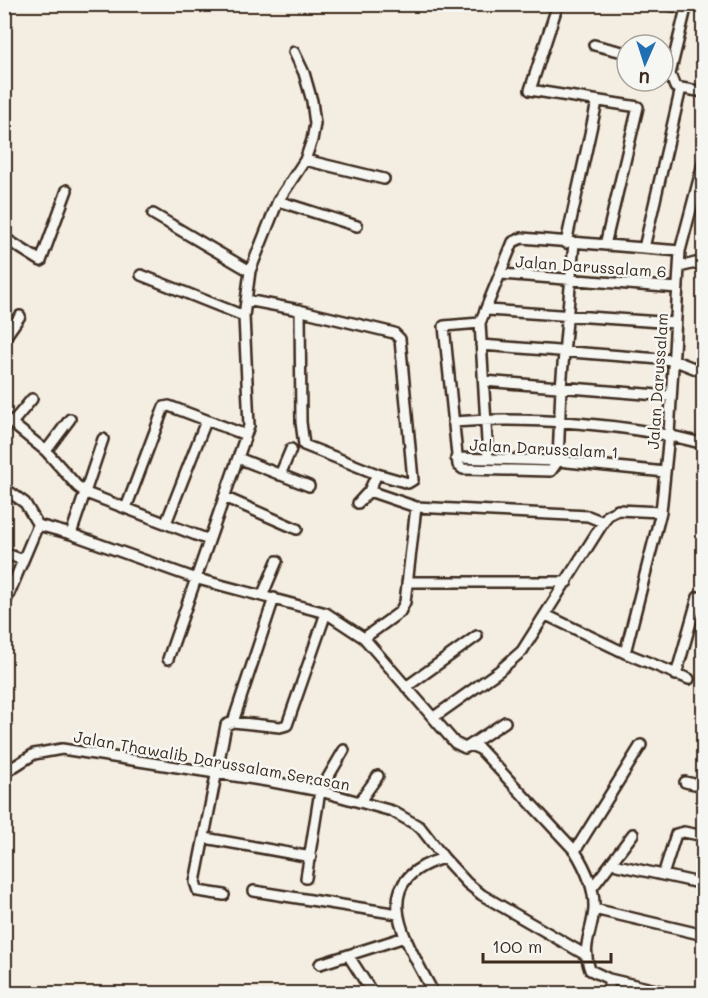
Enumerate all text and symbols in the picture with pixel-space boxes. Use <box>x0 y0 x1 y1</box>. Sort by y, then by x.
north arrow <box>615 33 675 93</box>
text: U <box>638 68 650 89</box>
street label: Jalan Darussalam 6 <box>515 250 667 282</box>
street label: Jalan Darussalam <box>642 312 672 450</box>
street label: Jalan Darussalam 1 <box>469 434 619 462</box>
street label: Jalan Thawalib Darussalam Serasan <box>72 725 352 795</box>
scale bar <box>483 926 610 964</box>
text: 100 m <box>492 934 542 958</box>

